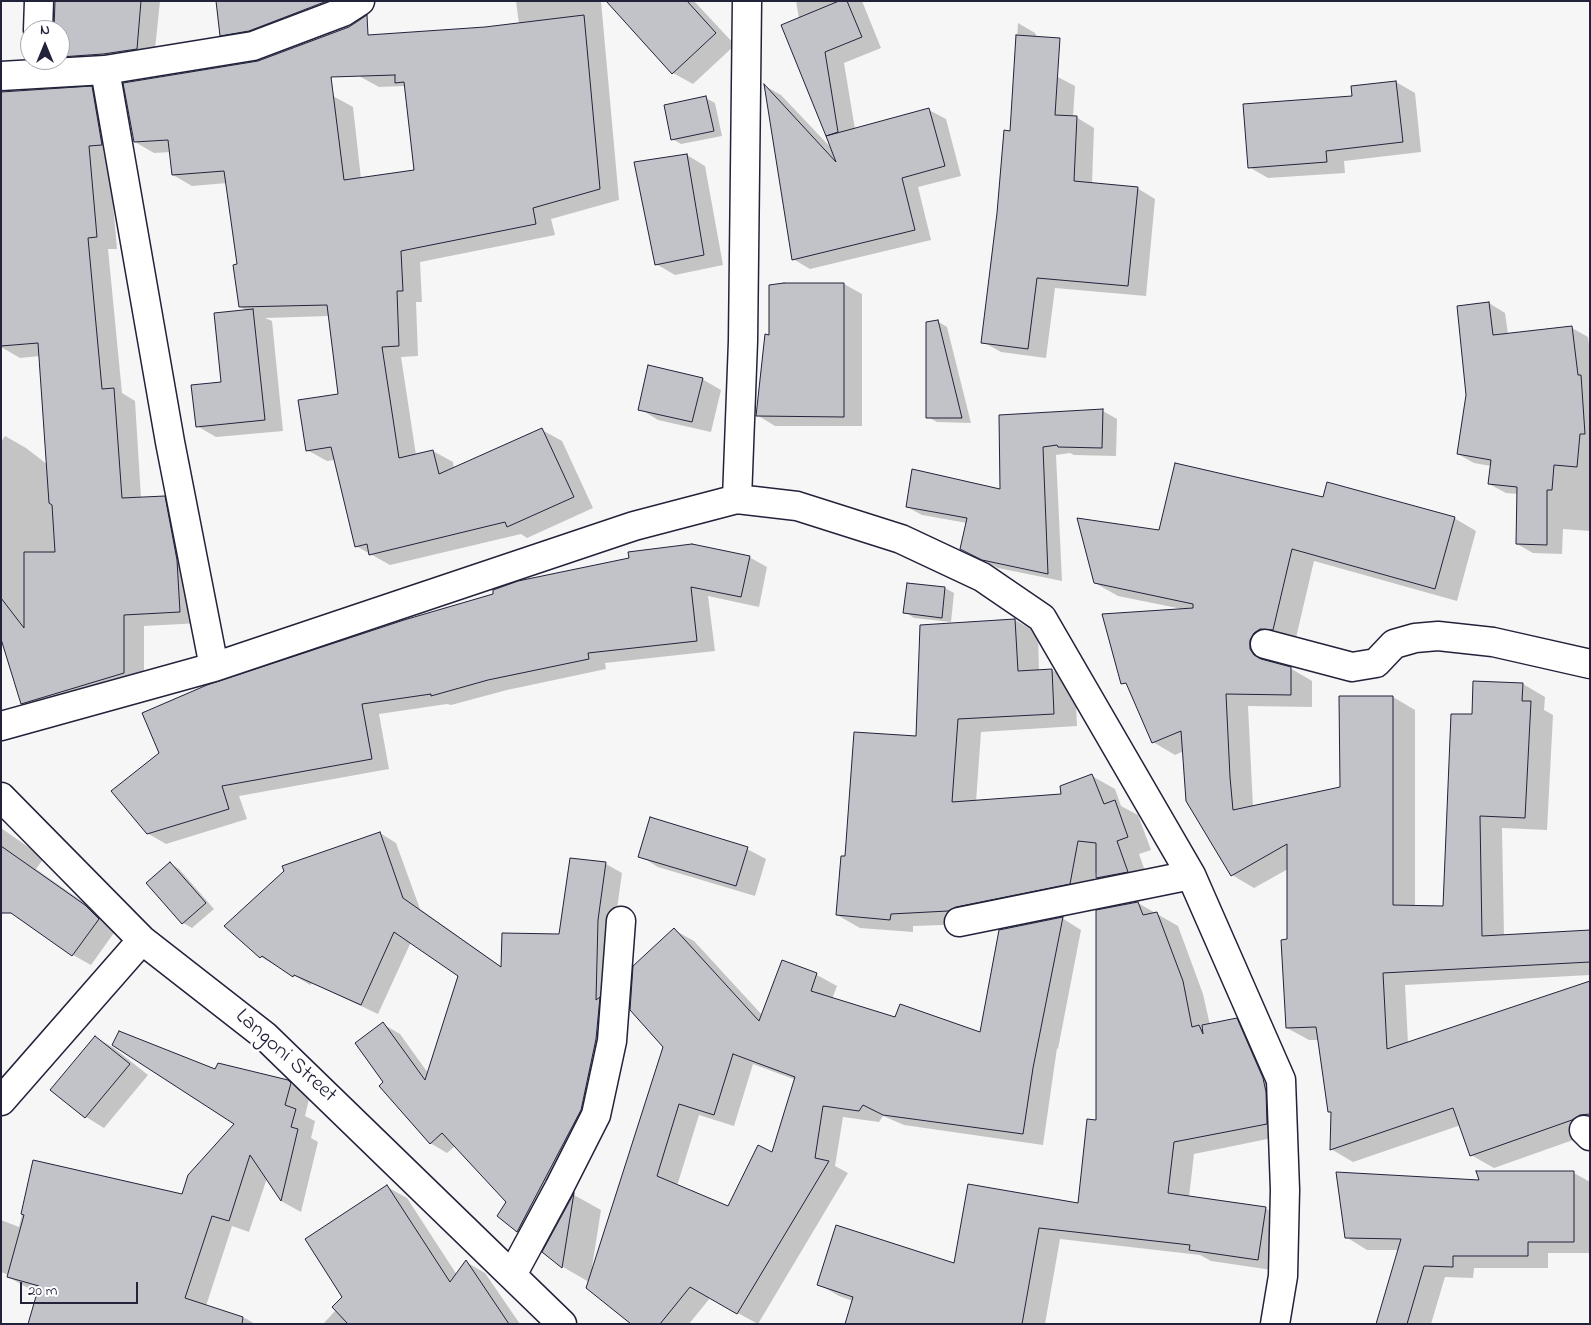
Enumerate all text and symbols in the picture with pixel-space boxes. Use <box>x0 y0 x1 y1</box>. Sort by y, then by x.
north arrow <box>20 20 70 70</box>
text: N <box>40 20 50 41</box>
street label: Langoni Street <box>229 1004 341 1110</box>
scale bar <box>22 1272 140 1304</box>
text: 20 m <box>28 1280 57 1302</box>

